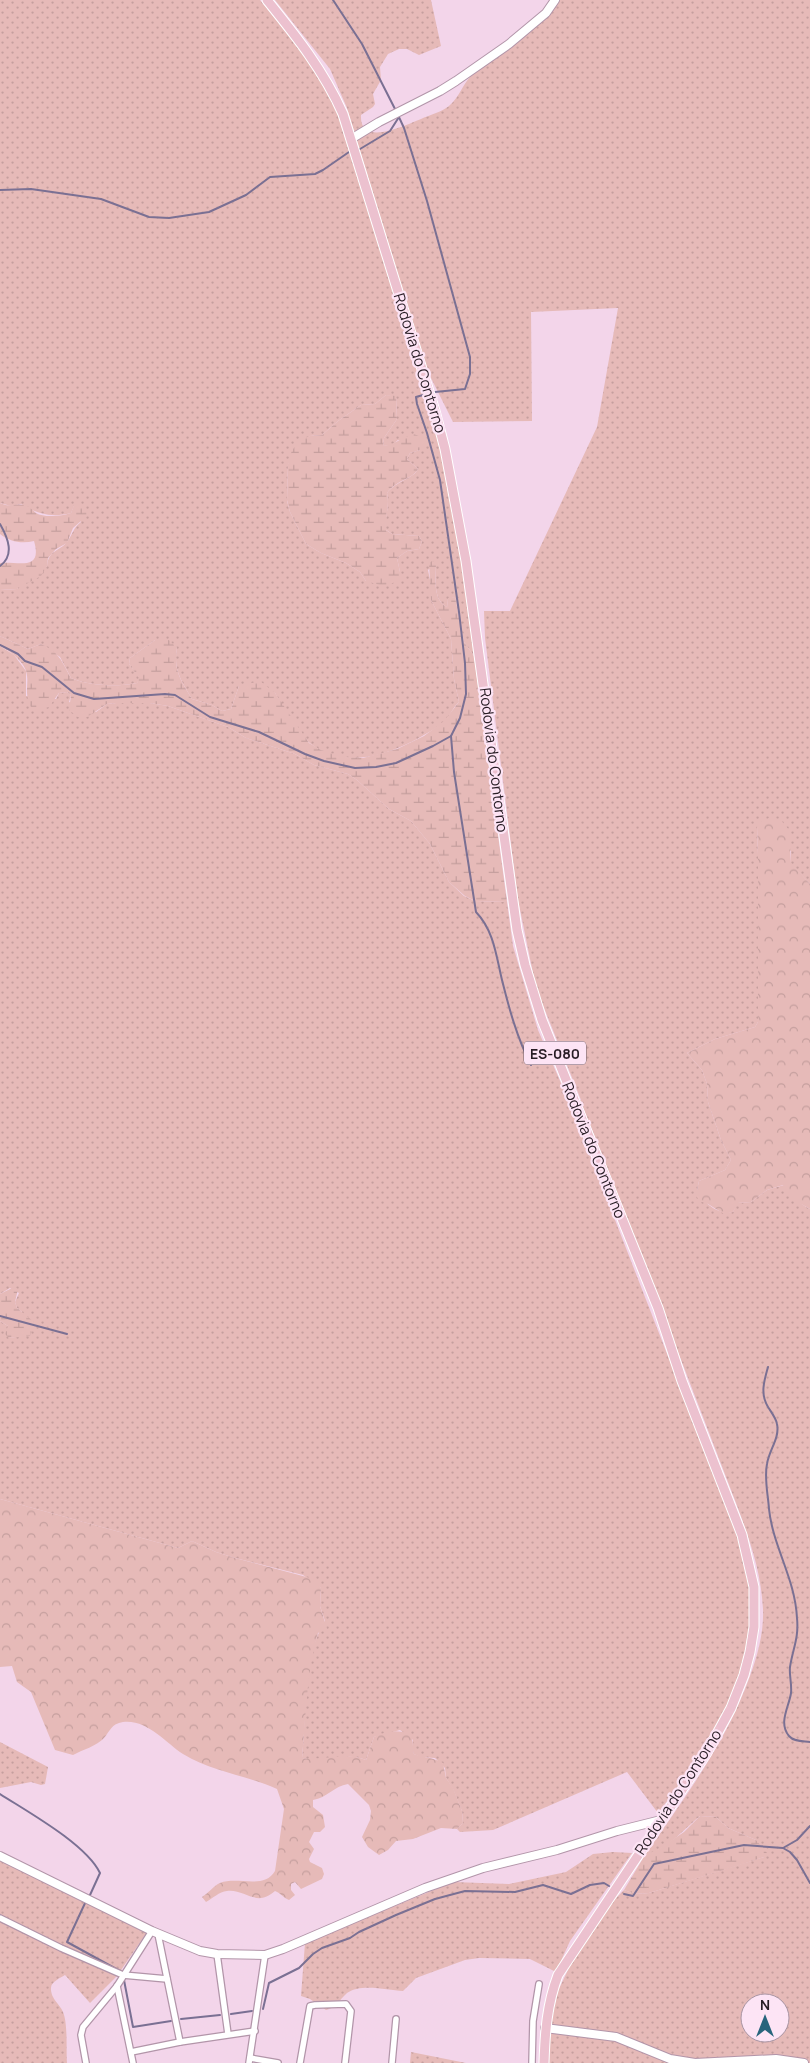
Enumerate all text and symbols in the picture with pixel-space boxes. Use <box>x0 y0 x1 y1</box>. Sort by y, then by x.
street label: Rodovia do Contorno <box>389 290 451 436</box>
street label: Rodovia do Contorno <box>475 687 513 833</box>
road number: ES-080 <box>524 1042 586 1064</box>
street label: Rodovia do Contorno <box>557 1079 631 1221</box>
street label: Rodovia do Contorno <box>630 1725 726 1859</box>
north arrow <box>740 1993 790 2043</box>
text: N <box>760 1995 770 2014</box>

